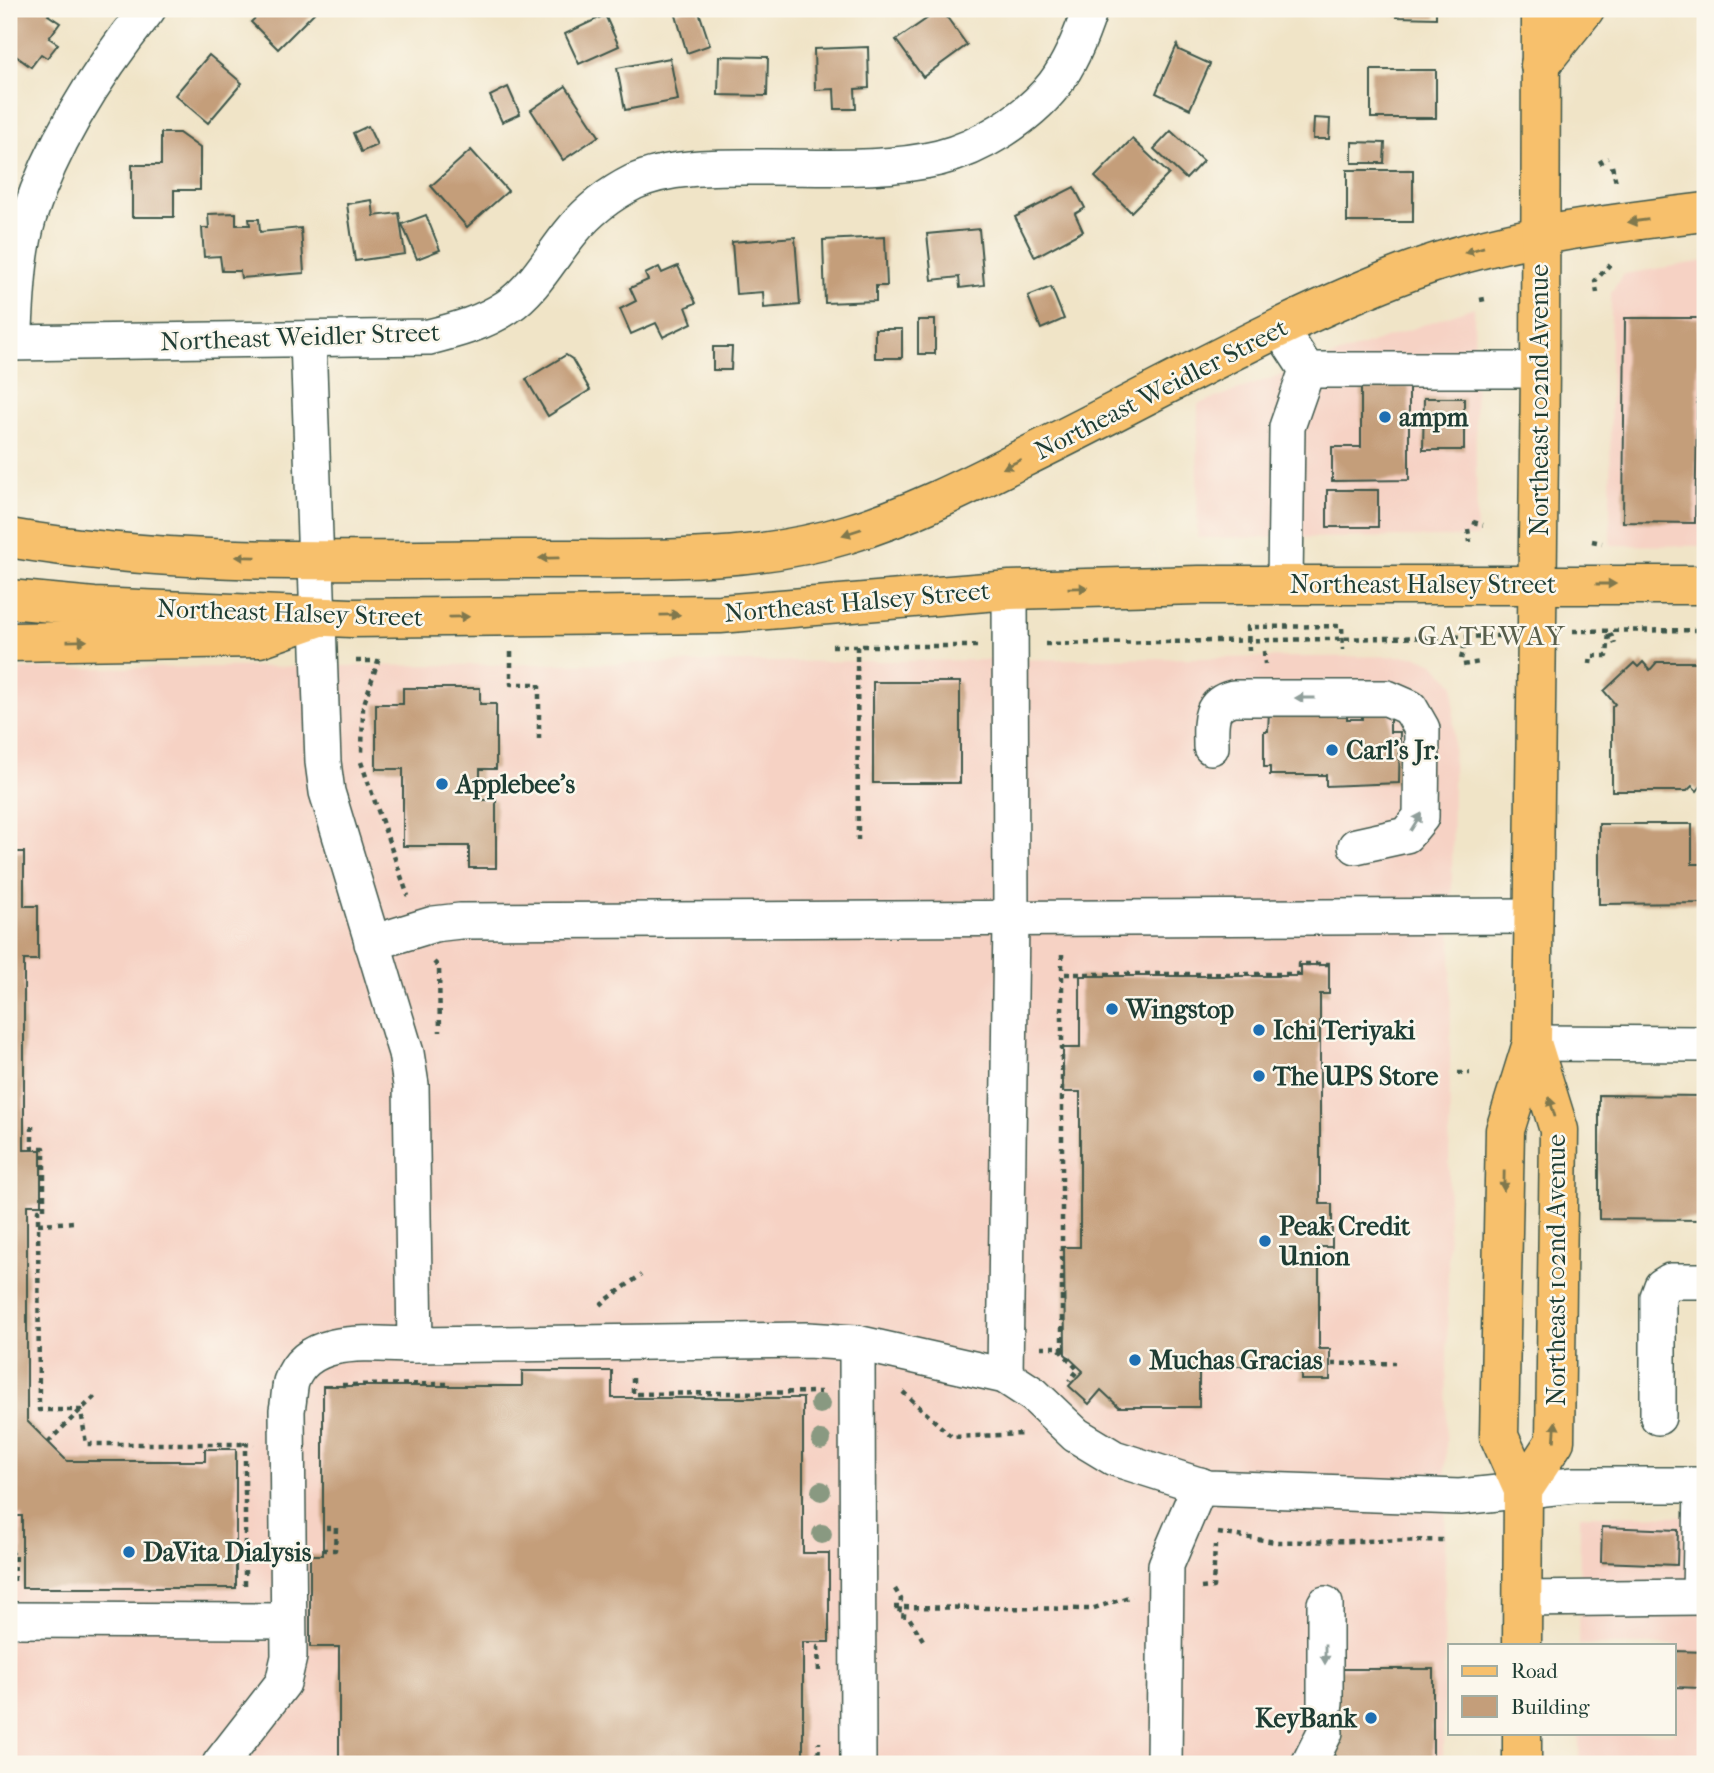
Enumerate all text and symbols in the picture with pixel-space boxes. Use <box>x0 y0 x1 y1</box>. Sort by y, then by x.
one-way arrow <box>1626 215 1648 226</box>
one-way arrow <box>1463 245 1484 256</box>
street label: Northeast 102nd Avenue <box>1524 264 1555 536</box>
street label: Northeast Weidler Street <box>1029 311 1293 466</box>
street label: Northeast Weidler Street <box>160 317 441 357</box>
place label: ampm <box>1399 402 1469 433</box>
marker: ampm <box>1377 409 1393 425</box>
one-way arrow <box>1002 458 1022 470</box>
one-way arrow <box>842 528 863 538</box>
one-way arrow <box>235 551 257 563</box>
one-way arrow <box>538 553 560 564</box>
street label: Northeast Halsey Street <box>1290 569 1557 600</box>
street label: Northeast Halsey Street <box>723 575 992 629</box>
one-way arrow <box>1595 578 1617 590</box>
one-way arrow <box>1067 582 1089 594</box>
street label: Northeast Halsey Street <box>156 593 424 633</box>
one-way arrow <box>659 609 681 621</box>
one-way arrow <box>448 611 470 623</box>
district label: GATEWAY <box>1417 619 1567 652</box>
one-way arrow <box>66 636 88 647</box>
one-way arrow <box>1293 692 1315 704</box>
place label: Carl's Jr. <box>1346 735 1439 766</box>
marker: Carl's Jr. <box>1324 742 1340 758</box>
place label: Applebee's <box>454 769 575 800</box>
marker: Applebee's <box>434 776 450 792</box>
one-way arrow <box>1409 812 1422 832</box>
place label: Wingstop <box>1125 994 1234 1025</box>
marker: Wingstop <box>1104 1001 1120 1017</box>
place label: Ichi Teriyaki <box>1273 1015 1416 1046</box>
marker: Ichi Teriyaki <box>1251 1022 1267 1038</box>
place label: The UPS Store <box>1272 1061 1438 1092</box>
marker: The UPS Store <box>1251 1068 1267 1084</box>
one-way arrow <box>1547 1096 1557 1117</box>
street label: Northeast 102nd Avenue <box>1541 1134 1572 1406</box>
one-way arrow <box>1499 1170 1510 1192</box>
place label: Peak Credit Union <box>1278 1211 1411 1272</box>
marker: Peak Credit Union <box>1257 1233 1273 1249</box>
place label: Muchas Gracias <box>1149 1345 1323 1376</box>
marker: Muchas Gracias <box>1127 1352 1143 1368</box>
one-way arrow <box>1549 1420 1560 1442</box>
place label: DaVita Dialysis <box>143 1537 312 1568</box>
marker: DaVita Dialysis <box>121 1544 137 1560</box>
one-way arrow <box>1319 1643 1331 1665</box>
legend <box>1448 1644 1676 1734</box>
text: Road <box>1511 1659 1558 1683</box>
text: Building <box>1511 1695 1590 1719</box>
place label: KeyBank <box>1255 1703 1359 1734</box>
marker: KeyBank <box>1363 1710 1379 1726</box>

